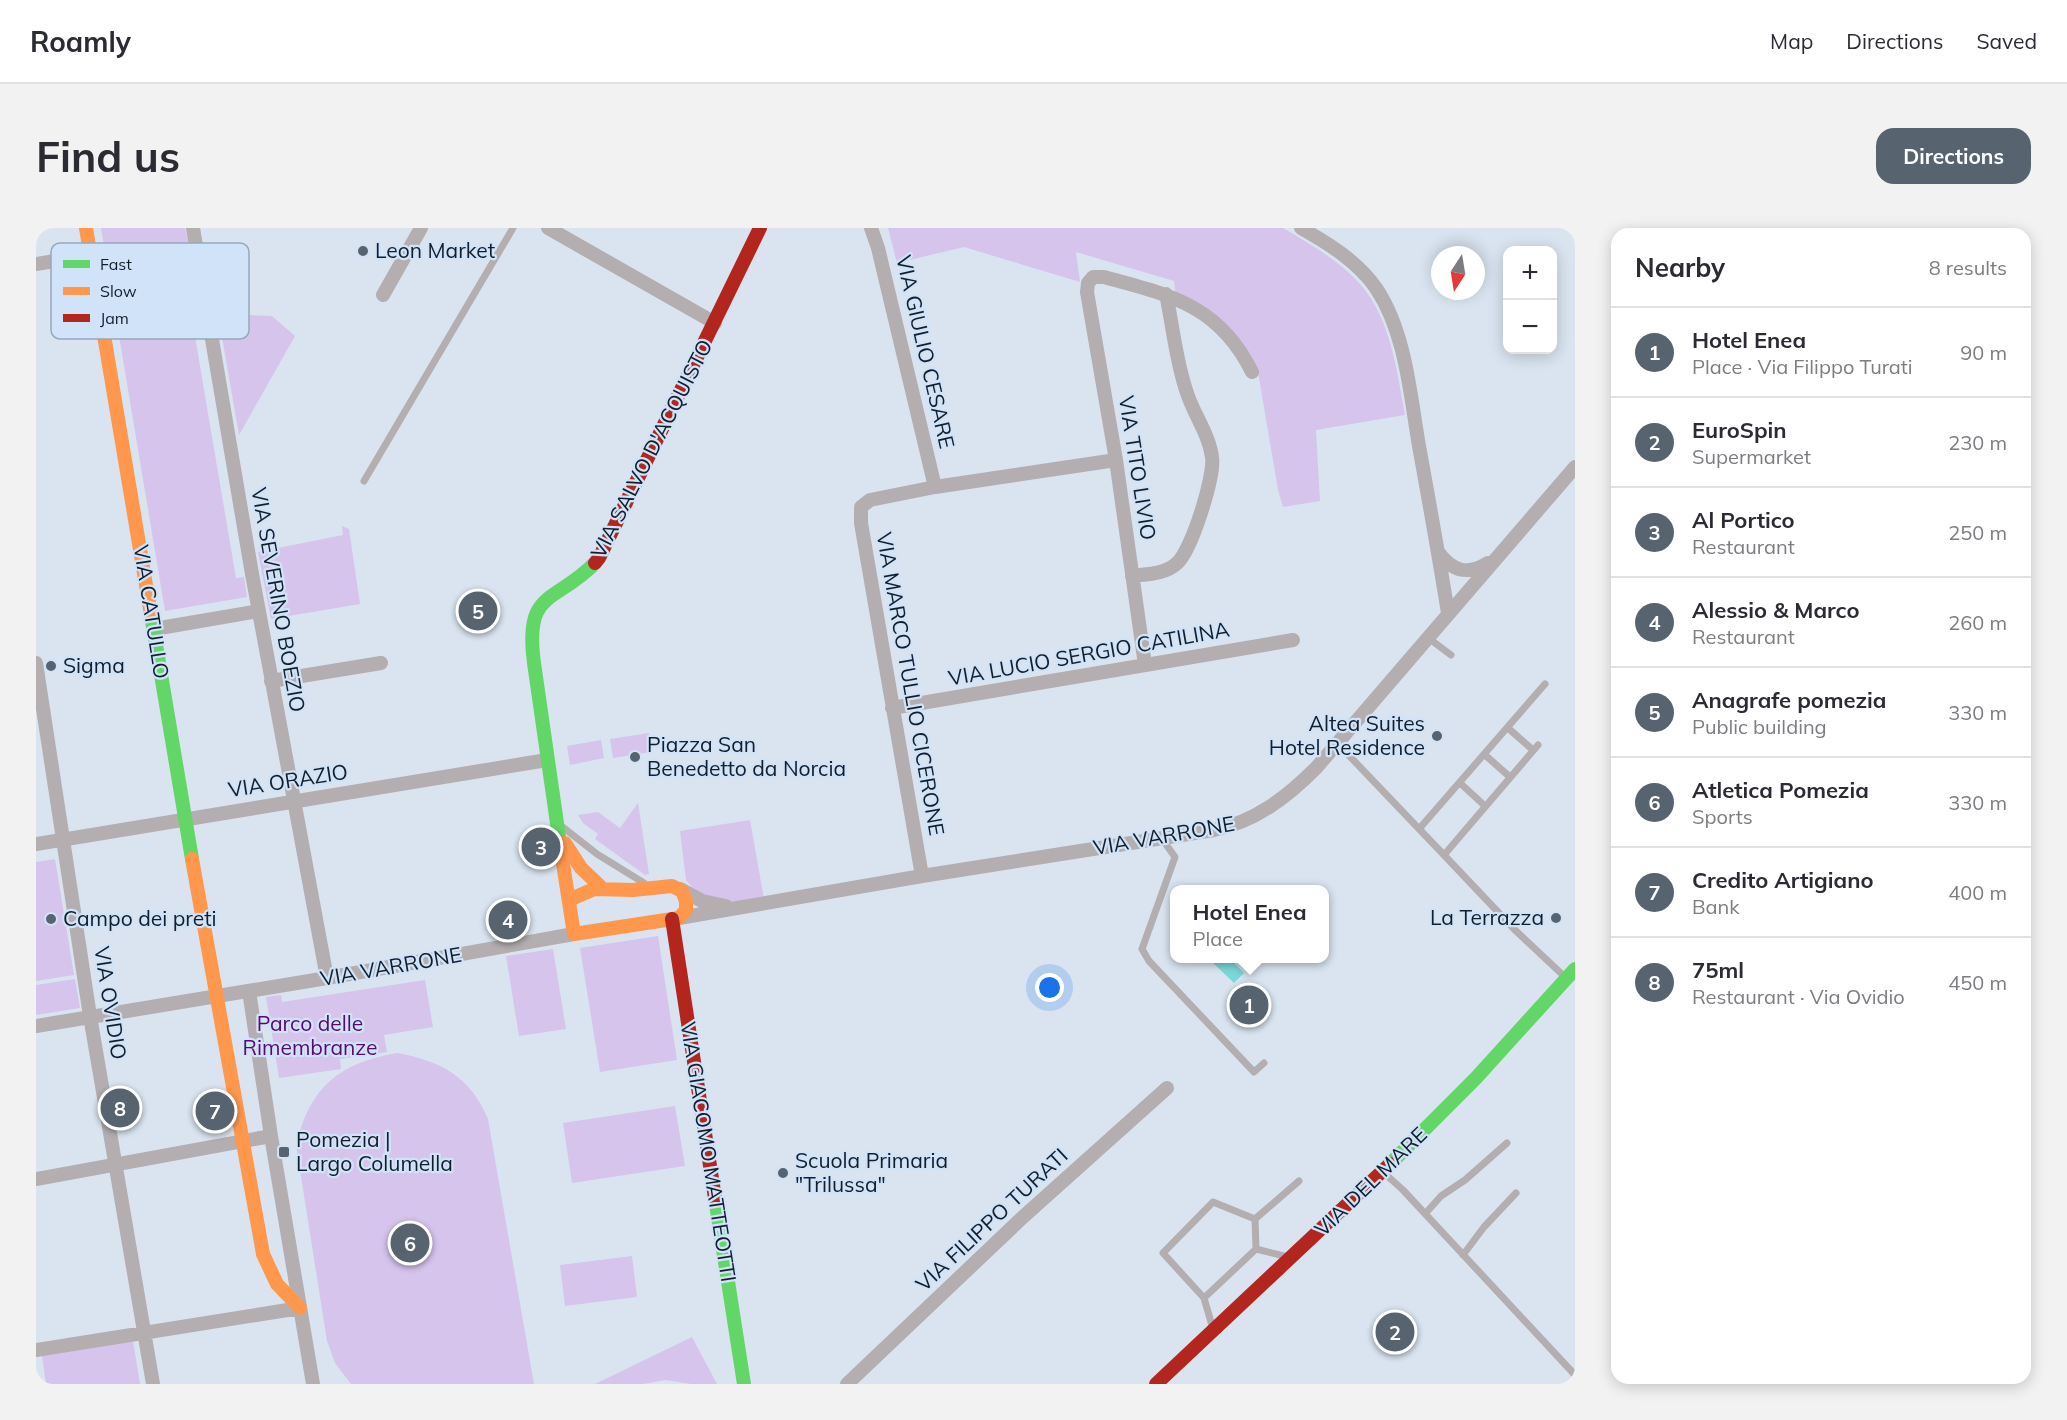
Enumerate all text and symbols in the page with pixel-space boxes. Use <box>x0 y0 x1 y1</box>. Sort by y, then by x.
text: Roamly <box>30 24 131 59</box>
text: Map <box>1770 28 1813 54</box>
text: Directions <box>1846 28 1943 54</box>
text: Saved <box>1976 28 2037 54</box>
button: Directions <box>1876 128 2031 184</box>
text: Find us <box>36 130 180 183</box>
place label: Leon Market <box>375 237 495 263</box>
legend <box>51 243 249 339</box>
marker: Leon Market <box>356 244 370 258</box>
north arrow <box>1431 246 1485 300</box>
map controls <box>1503 246 1557 354</box>
button: + <box>1503 246 1557 300</box>
text: Nearby <box>1635 251 1725 284</box>
street label: VIA GIULIO CESARE <box>891 253 961 451</box>
text: Fast <box>100 254 132 274</box>
text: 8 results <box>1929 255 2007 280</box>
text: Slow <box>100 281 137 301</box>
button: − <box>1503 300 1557 354</box>
text: Jam <box>100 308 129 328</box>
text: Hotel Enea <box>1692 326 1806 354</box>
street label: VIA SALVO D'ACQUISTO <box>585 335 718 562</box>
text: 1 <box>1649 340 1661 365</box>
text: 90 m <box>1960 340 2007 365</box>
text: Place · Via Filippo Turati <box>1692 354 1913 379</box>
street label: VIA TITO LIVIO <box>1114 394 1162 542</box>
text: EuroSpin <box>1692 416 1787 444</box>
text: 2 <box>1649 430 1661 455</box>
text: 230 m <box>1948 430 2007 455</box>
text: Supermarket <box>1692 444 1811 469</box>
street label: VIA SEVERINO BOEZIO <box>246 485 312 714</box>
text: Al Portico <box>1692 506 1795 534</box>
text: 3 <box>1649 520 1661 545</box>
text: 250 m <box>1948 520 2007 545</box>
street label: VIA MARCO TULLIO CICERONE <box>871 530 951 838</box>
text: Restaurant <box>1692 534 1795 559</box>
street label: VIA CATULLO <box>129 543 175 681</box>
pin: 5 <box>458 588 498 634</box>
text: Alessio & Marco <box>1692 596 1859 624</box>
text: 4 <box>1649 610 1661 635</box>
text: 260 m <box>1948 610 2007 635</box>
street label: VIA LUCIO SERGIO CATILINA <box>946 615 1232 691</box>
text: Restaurant <box>1692 624 1795 649</box>
place label: Sigma <box>63 652 125 678</box>
marker: Sigma <box>44 659 58 673</box>
text: Anagrafe pomezia <box>1692 686 1886 714</box>
text: 5 <box>1649 700 1661 725</box>
text: 330 m <box>1948 700 2007 725</box>
place label: Altea Suites Hotel Residence <box>1269 710 1425 760</box>
text: Public building <box>1692 714 1827 739</box>
marker: Altea Suites Hotel Residence <box>1430 729 1444 743</box>
place label: Piazza San Benedetto da Norcia <box>647 731 846 781</box>
marker: Piazza San Benedetto da Norcia <box>628 750 642 764</box>
street label: VIA ORAZIO <box>226 758 350 802</box>
text: Atletica Pomezia <box>1692 776 1869 804</box>
text: 6 <box>1649 790 1661 815</box>
text: 330 m <box>1948 790 2007 815</box>
text: Sports <box>1692 804 1753 829</box>
street label: VIA VARRONE <box>1091 810 1237 860</box>
pin: 3 <box>522 824 560 870</box>
text: Credito Artigiano <box>1692 866 1873 894</box>
text: 7 <box>1649 880 1661 905</box>
text: 400 m <box>1948 880 2007 905</box>
popup <box>1170 885 1329 963</box>
text: Bank <box>1692 894 1740 919</box>
pin: 4 <box>488 898 528 942</box>
text: Hotel Enea <box>1192 898 1307 926</box>
place label: La Terrazza <box>1430 904 1544 930</box>
place label: Campo dei preti <box>63 905 216 931</box>
marker: La Terrazza <box>1549 911 1563 925</box>
marker: Campo dei preti <box>44 912 58 926</box>
text: Place <box>1192 926 1243 951</box>
street label: VIA VARRONE <box>318 941 464 991</box>
street label: VIA OVIDIO <box>89 944 133 1061</box>
text: 75ml <box>1692 956 1744 984</box>
text: 8 <box>1649 970 1661 995</box>
text: 450 m <box>1948 970 2007 995</box>
your location <box>1035 973 1064 1002</box>
pin: 1 <box>1230 982 1268 1028</box>
text: Restaurant · Via Ovidio <box>1692 984 1905 1009</box>
park label: Parco delle Rimembranze <box>243 1010 377 1060</box>
street label: VIA GIACOMO MATTEOTTI <box>676 1020 742 1284</box>
pin: 8 <box>100 1086 140 1130</box>
pin: 7 <box>196 1088 234 1134</box>
street label: VIA DEL MARE <box>1309 1121 1432 1241</box>
place label: Pomezia | Largo Columella <box>296 1126 453 1176</box>
street label: VIA FILIPPO TURATI <box>910 1142 1073 1296</box>
marker: Pomezia | Largo Columella <box>277 1145 291 1159</box>
place label: Scuola Primaria "Trilussa" <box>795 1147 948 1197</box>
marker: Scuola Primaria "Trilussa" <box>776 1166 790 1180</box>
pin: 6 <box>390 1220 430 1266</box>
pin: 2 <box>1376 1310 1414 1354</box>

